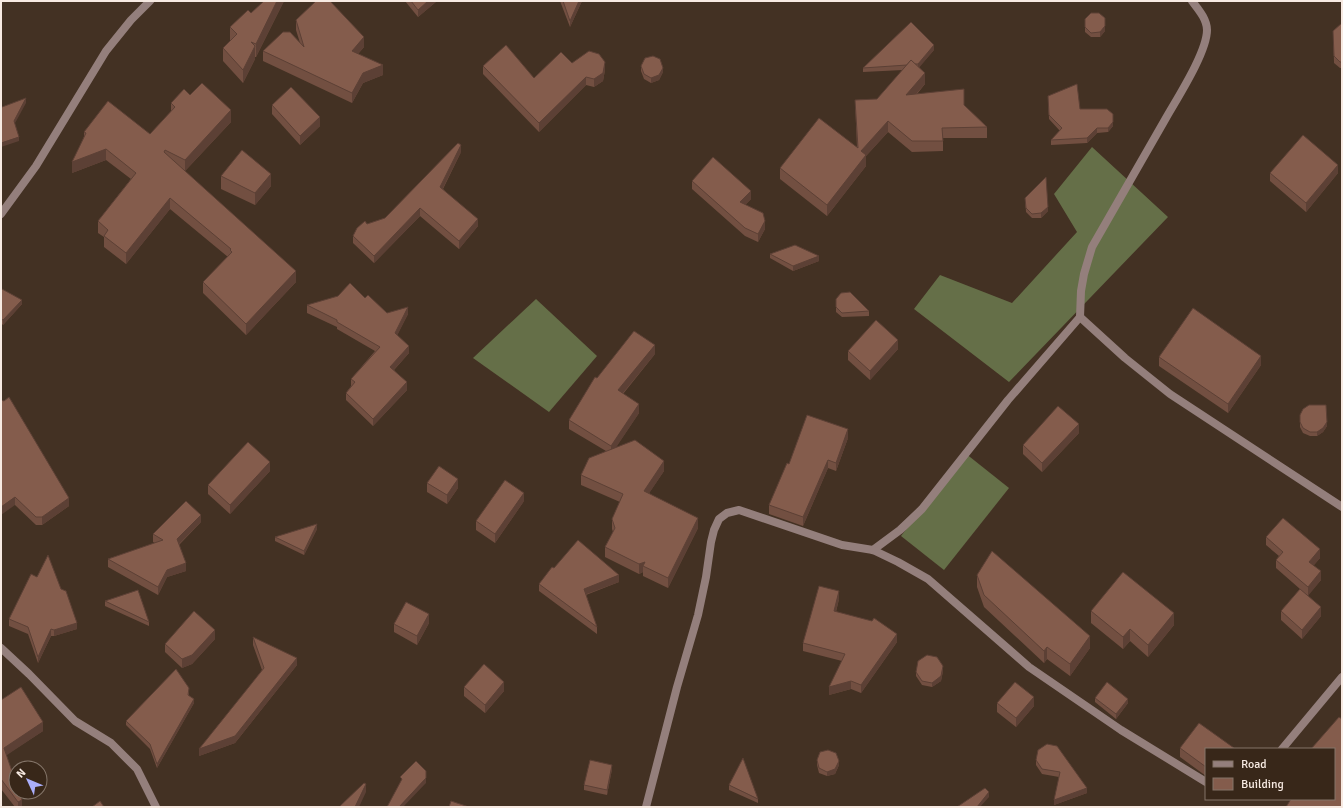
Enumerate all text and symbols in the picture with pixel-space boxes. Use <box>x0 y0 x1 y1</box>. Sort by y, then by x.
legend <box>1205 748 1335 800</box>
text: Road <box>1241 757 1267 772</box>
north arrow <box>8 760 48 800</box>
text: N <box>14 766 29 781</box>
text: Building <box>1241 777 1284 792</box>

